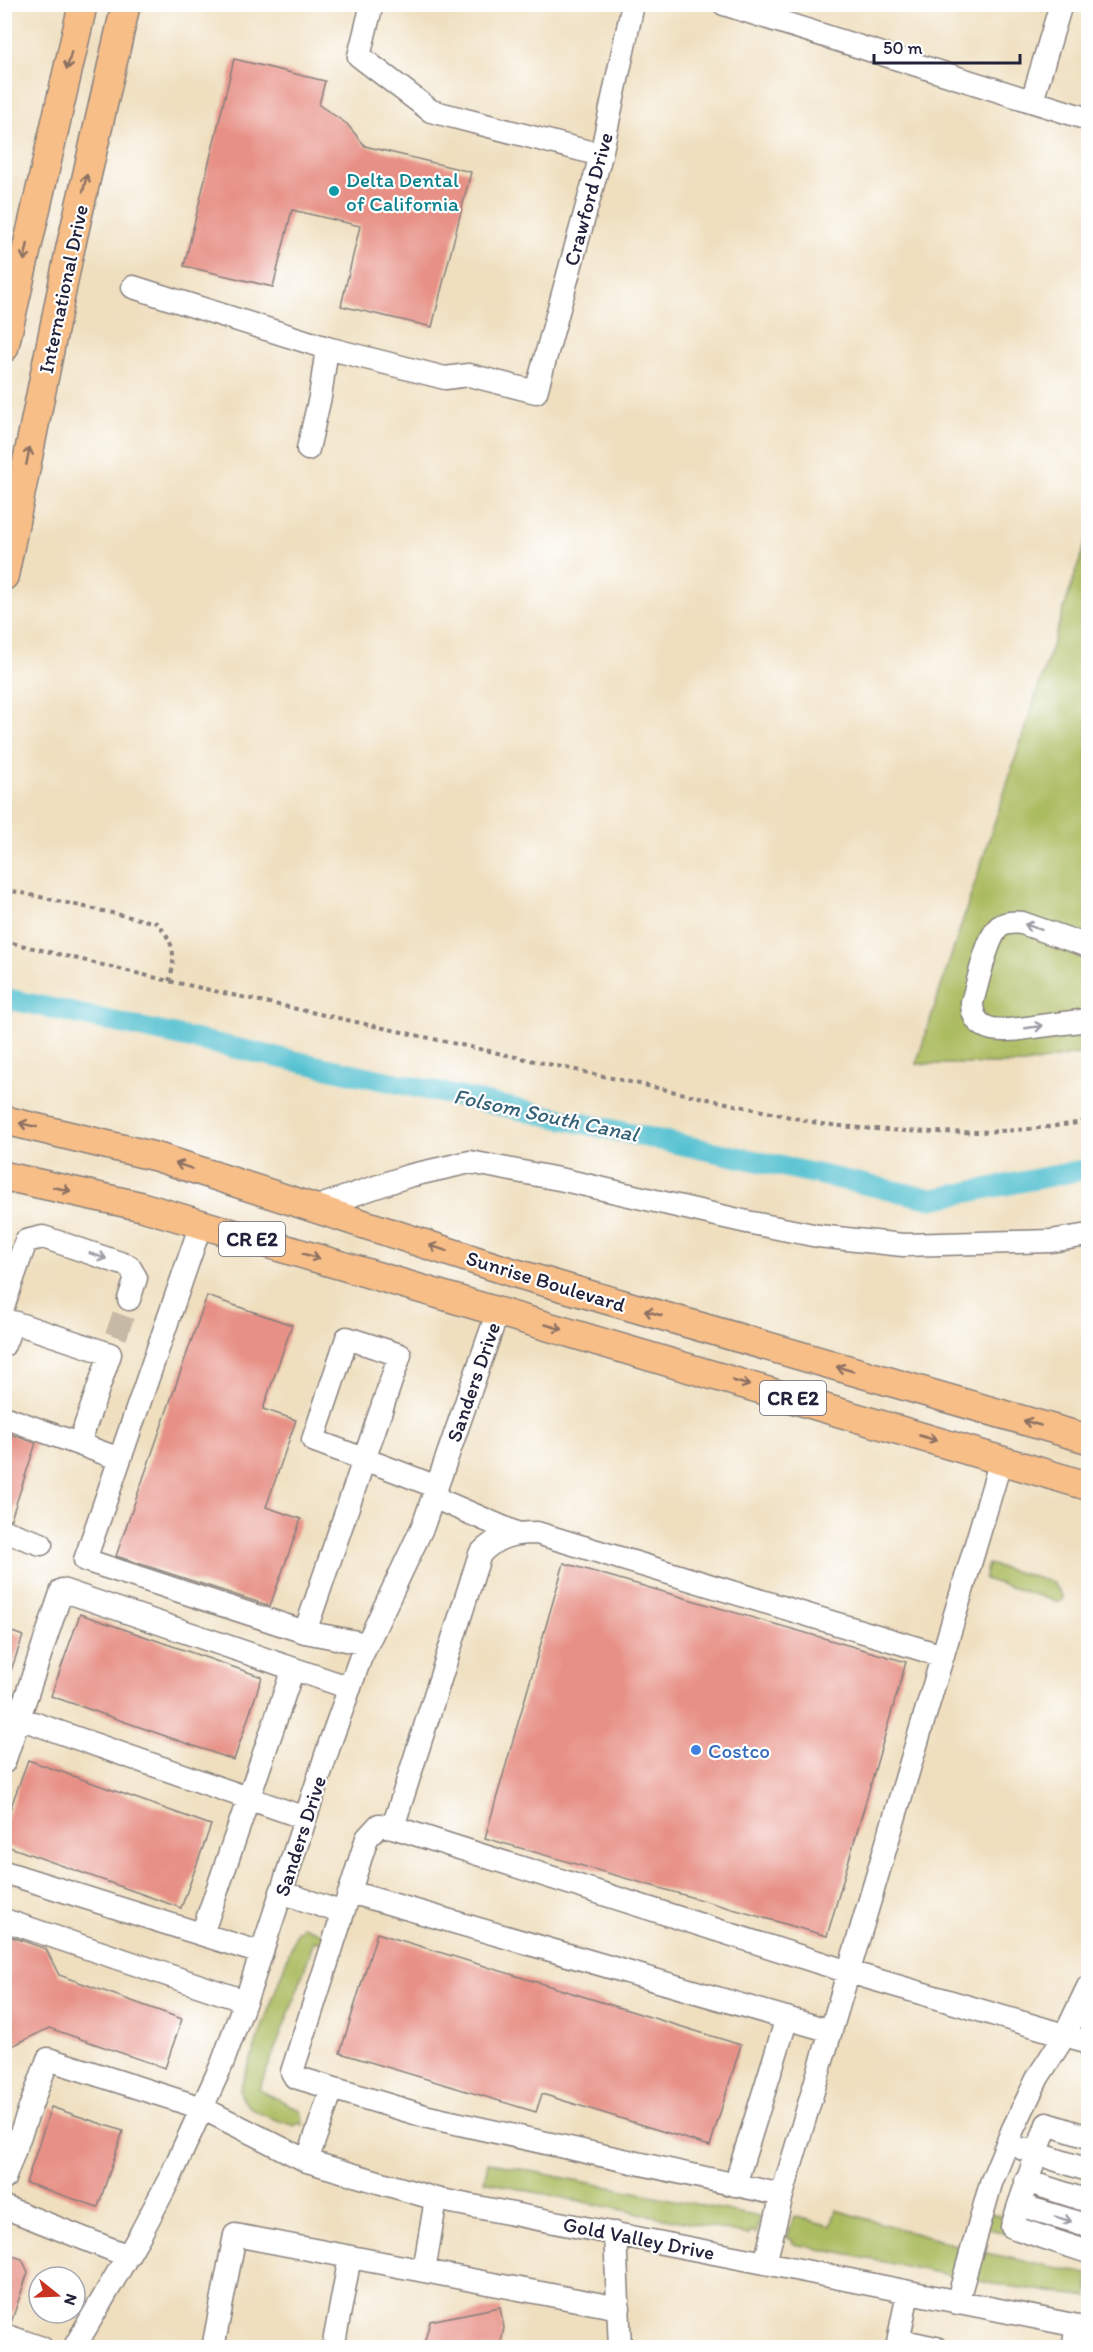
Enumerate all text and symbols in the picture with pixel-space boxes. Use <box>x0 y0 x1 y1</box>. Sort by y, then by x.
scale bar <box>874 27 1020 65</box>
text: 50 m <box>883 37 923 59</box>
one-way arrow <box>62 51 74 70</box>
street label: Crawford Drive <box>558 130 618 268</box>
place label: Delta Dental of California <box>346 167 459 216</box>
one-way arrow <box>80 174 92 193</box>
marker: Delta Dental of California <box>327 184 341 198</box>
street label: International Drive <box>33 202 93 376</box>
one-way arrow <box>20 241 31 261</box>
one-way arrow <box>23 447 34 467</box>
one-way arrow <box>1024 920 1043 931</box>
one-way arrow <box>1023 1022 1043 1033</box>
water label: Folsom South Canal <box>451 1082 642 1148</box>
one-way arrow <box>19 1119 38 1131</box>
one-way arrow <box>175 1160 194 1171</box>
one-way arrow <box>52 1183 71 1195</box>
road number: CR E2 <box>219 1222 285 1256</box>
one-way arrow <box>429 1242 448 1253</box>
street label: Sunrise Boulevard <box>463 1245 629 1317</box>
one-way arrow <box>88 1251 107 1262</box>
one-way arrow <box>301 1251 320 1262</box>
one-way arrow <box>644 1307 663 1318</box>
street label: Sanders Drive <box>441 1319 505 1445</box>
one-way arrow <box>544 1322 563 1334</box>
one-way arrow <box>836 1363 855 1374</box>
one-way arrow <box>731 1378 750 1389</box>
road number: CR E2 <box>760 1381 826 1415</box>
one-way arrow <box>1023 1417 1042 1428</box>
one-way arrow <box>918 1433 937 1444</box>
place label: Costco <box>708 1738 770 1763</box>
marker: Costco <box>689 1743 703 1757</box>
street label: Sanders Drive <box>269 1773 331 1899</box>
street label: Gold Valley Drive <box>561 2211 717 2265</box>
one-way arrow <box>1053 2214 1072 2225</box>
north arrow <box>27 2265 87 2325</box>
text: N <box>60 2291 81 2308</box>

